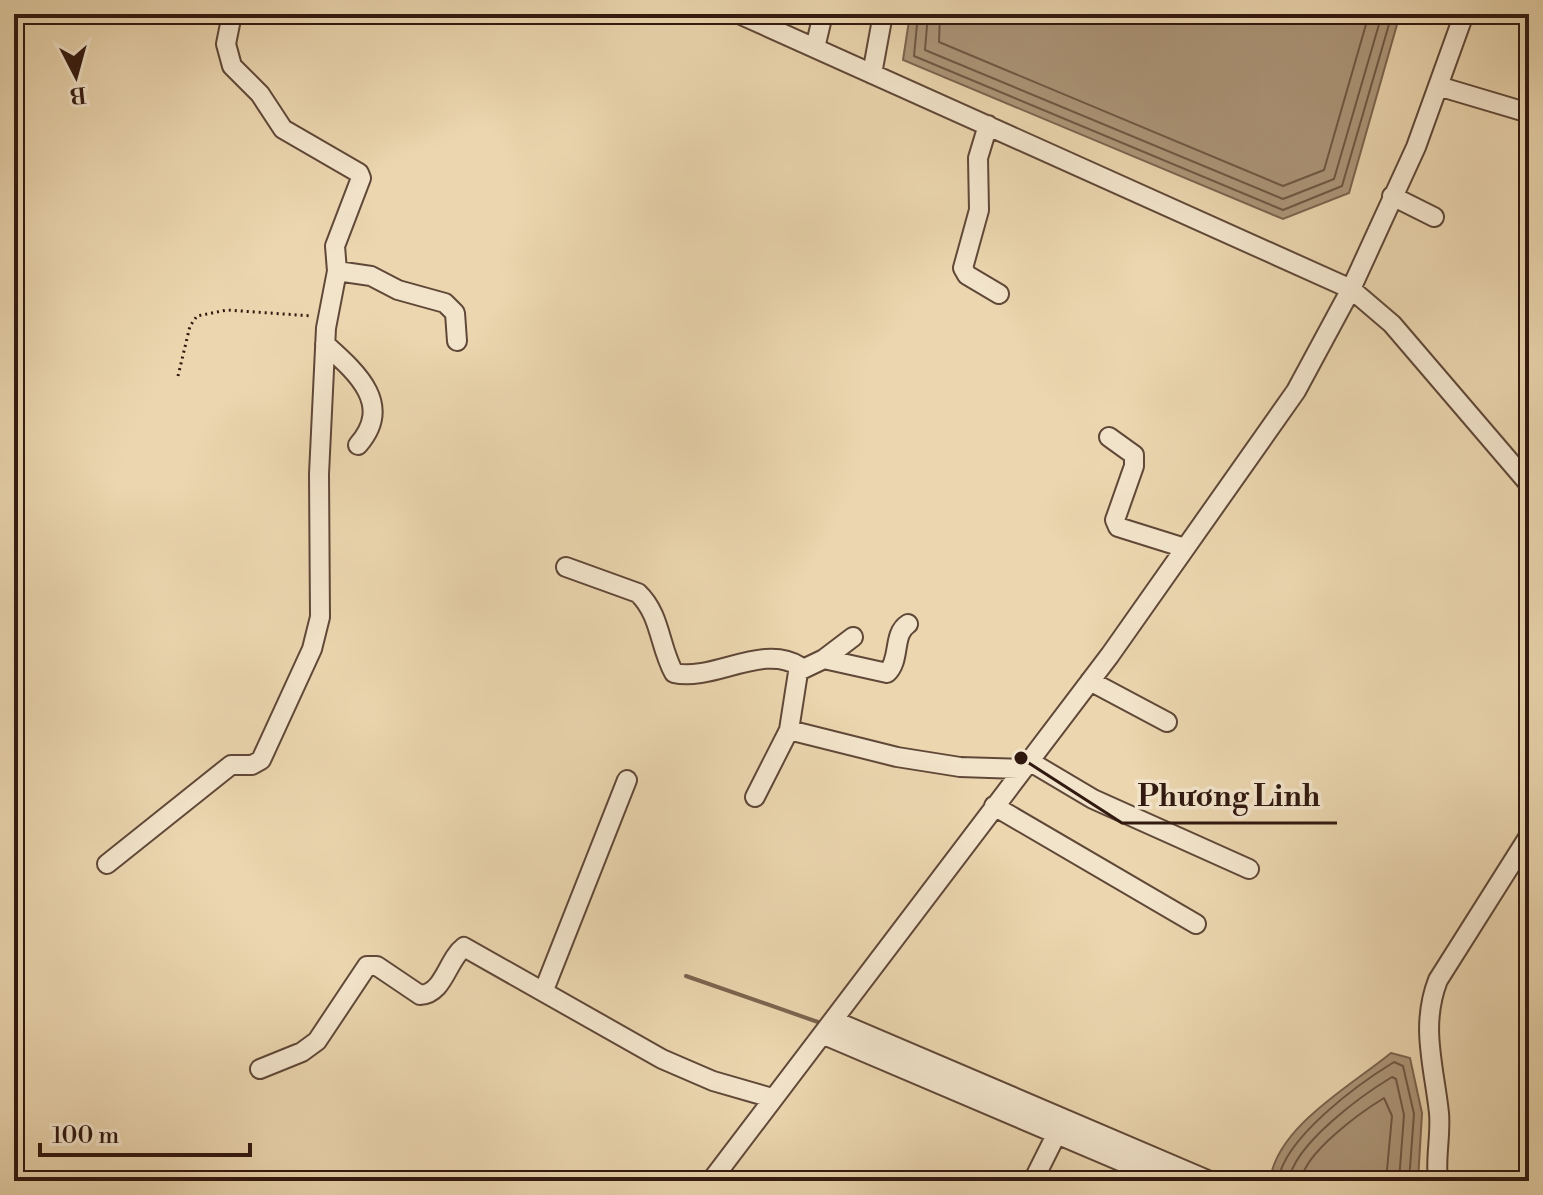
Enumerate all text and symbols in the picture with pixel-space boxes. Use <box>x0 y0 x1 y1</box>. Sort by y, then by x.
north arrow <box>36 36 116 116</box>
text: B <box>68 80 88 109</box>
callout: Phương Linh <box>1122 769 1337 823</box>
text: Phương Linh <box>1138 778 1321 816</box>
scale bar <box>40 1107 250 1157</box>
text: 100 m <box>52 1121 119 1151</box>

